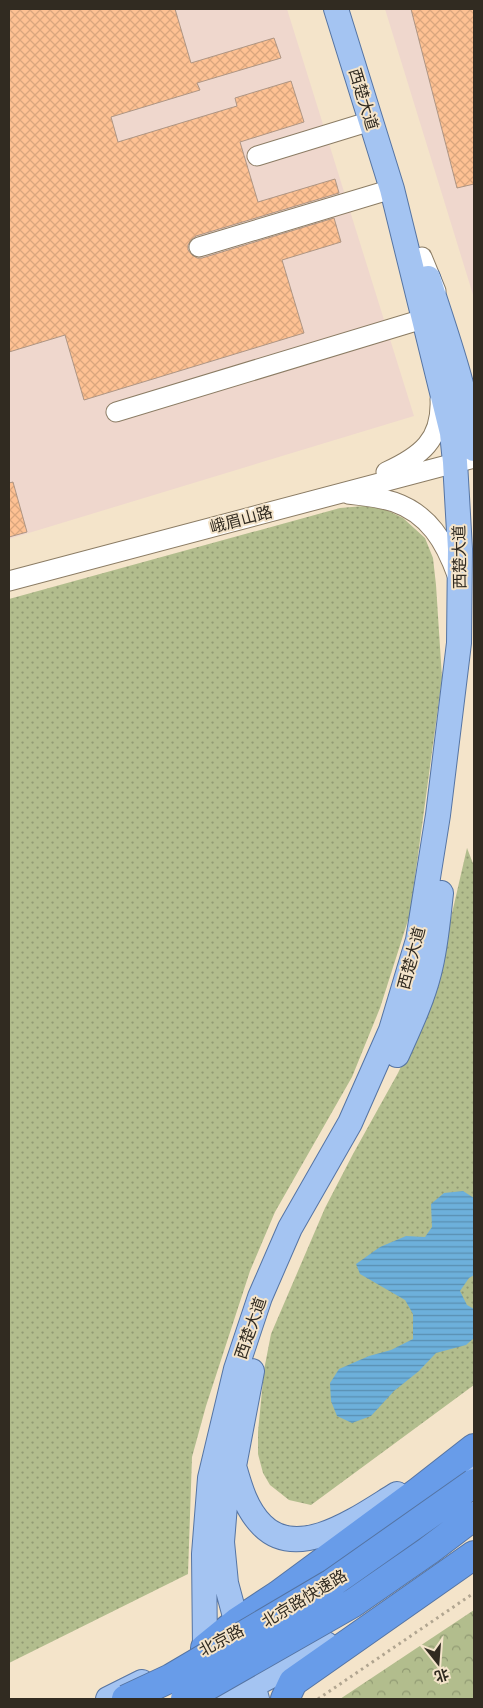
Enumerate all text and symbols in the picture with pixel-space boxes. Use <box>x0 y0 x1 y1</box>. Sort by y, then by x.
street label: 西楚大道 <box>344 65 384 133</box>
street label: 峨眉山路 <box>207 500 275 538</box>
street label: 西楚大道 <box>447 525 471 589</box>
street label: 西楚大道 <box>392 924 430 992</box>
street label: 西楚大道 <box>229 1294 271 1362</box>
street label: 北京路快速路 <box>257 1564 351 1632</box>
street label: 北京路 <box>195 1619 247 1661</box>
north arrow <box>413 1638 463 1688</box>
text: 北 <box>432 1665 451 1687</box>

